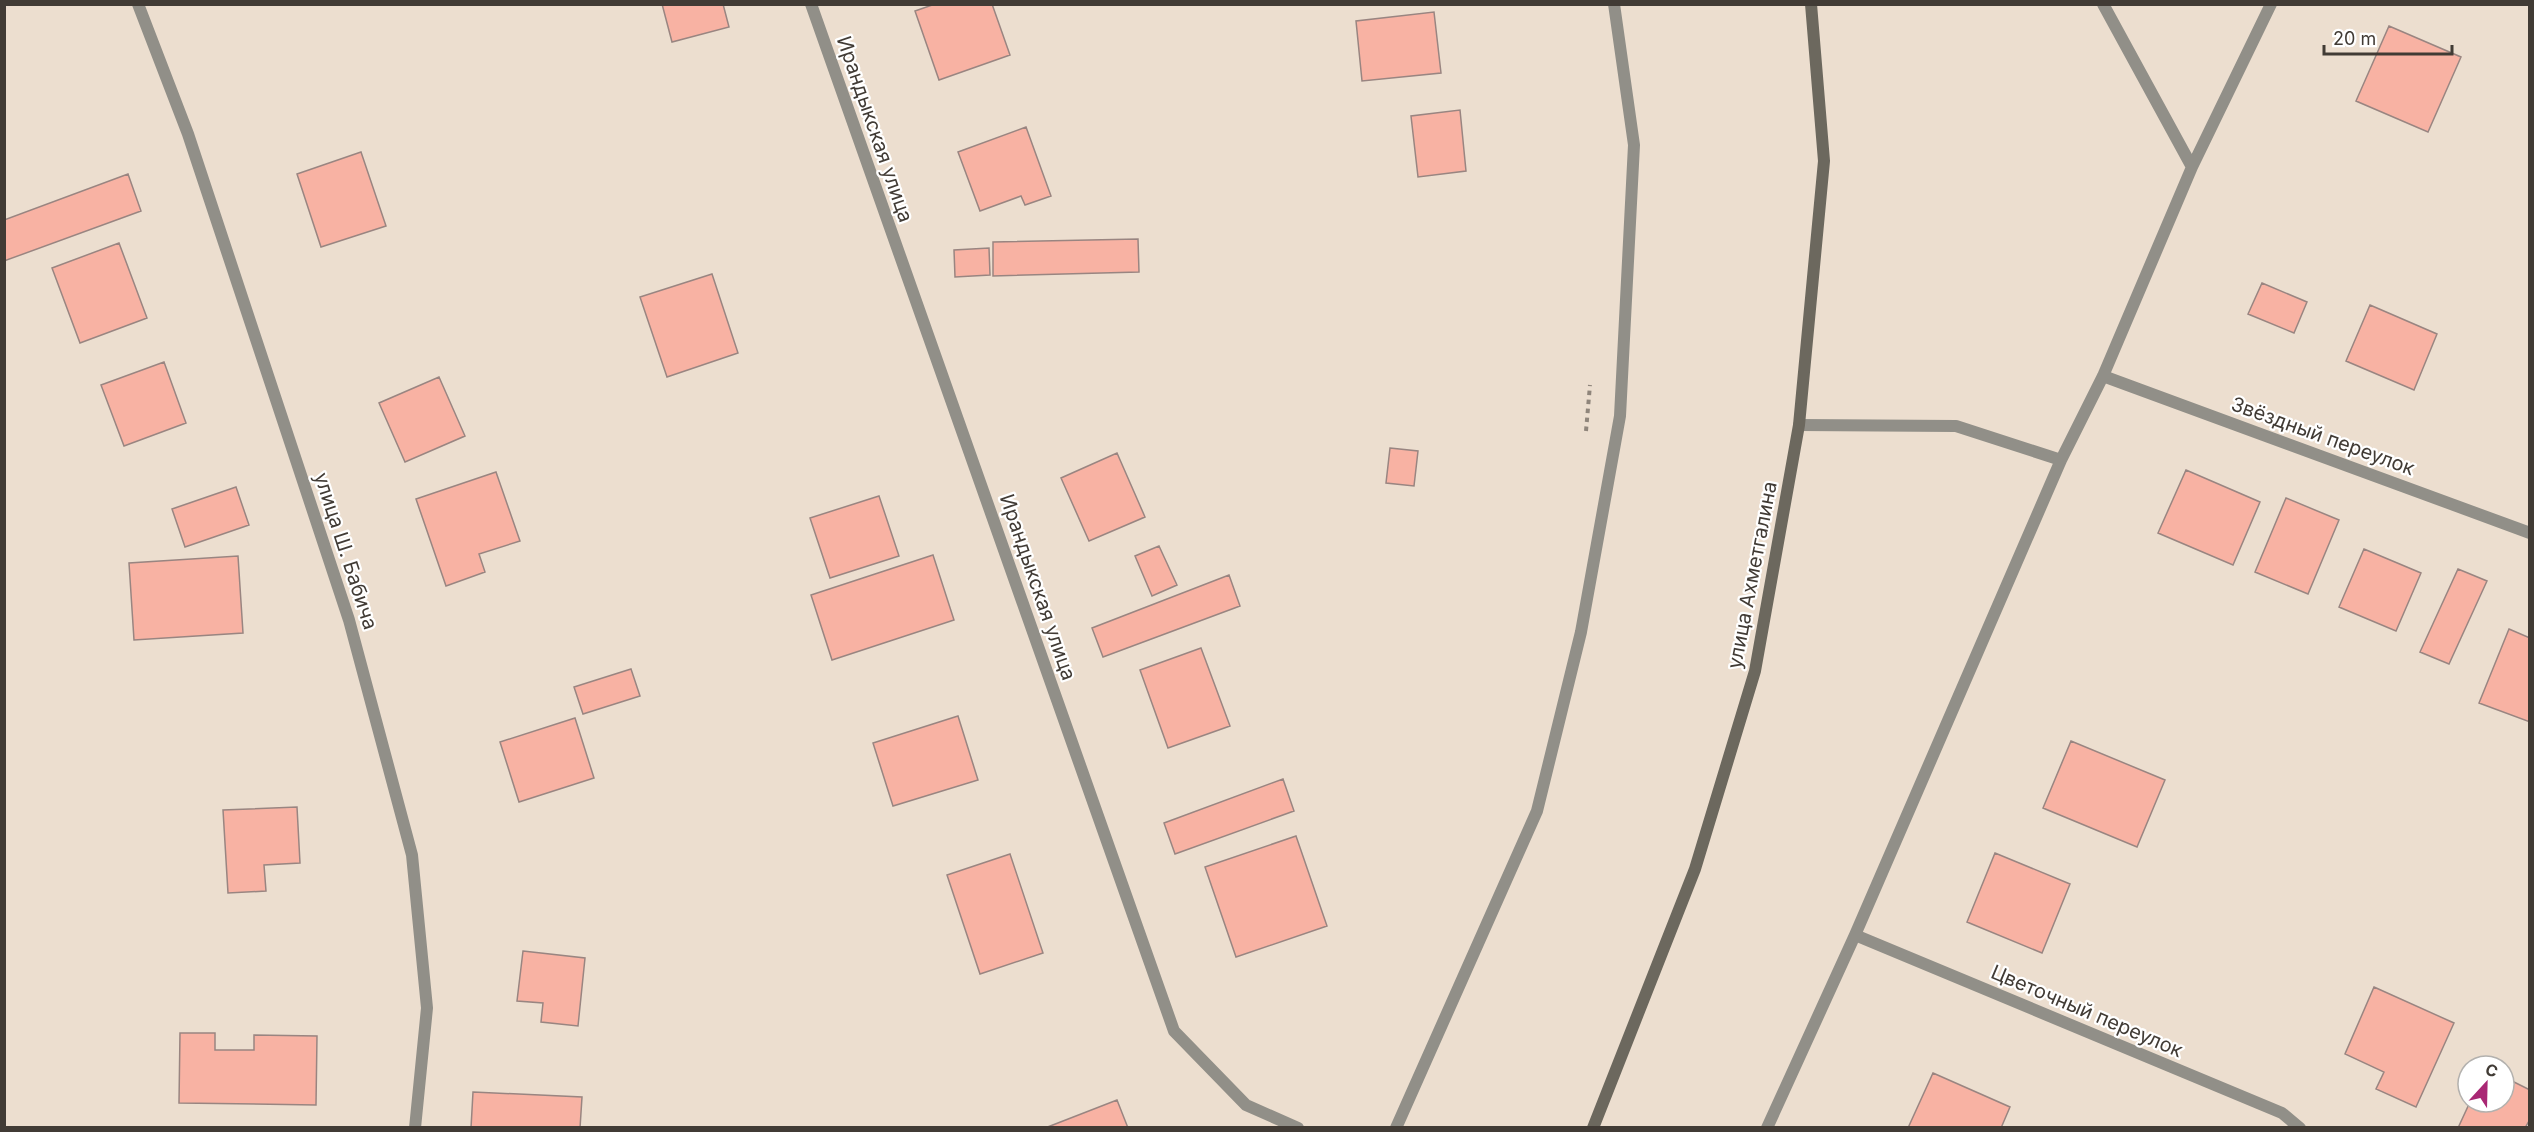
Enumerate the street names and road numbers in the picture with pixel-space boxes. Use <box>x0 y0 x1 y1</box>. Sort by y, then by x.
street label: Ирандыкская улица <box>832 33 918 225</box>
street label: Звёздный переулок <box>2228 392 2418 480</box>
street label: улица Ш. Бабича <box>309 469 383 633</box>
street label: улица Ахметгалина <box>1722 479 1782 671</box>
street label: Ирандыкская улица <box>995 491 1081 683</box>
street label: Цветочный переулок <box>1988 960 2187 1062</box>

